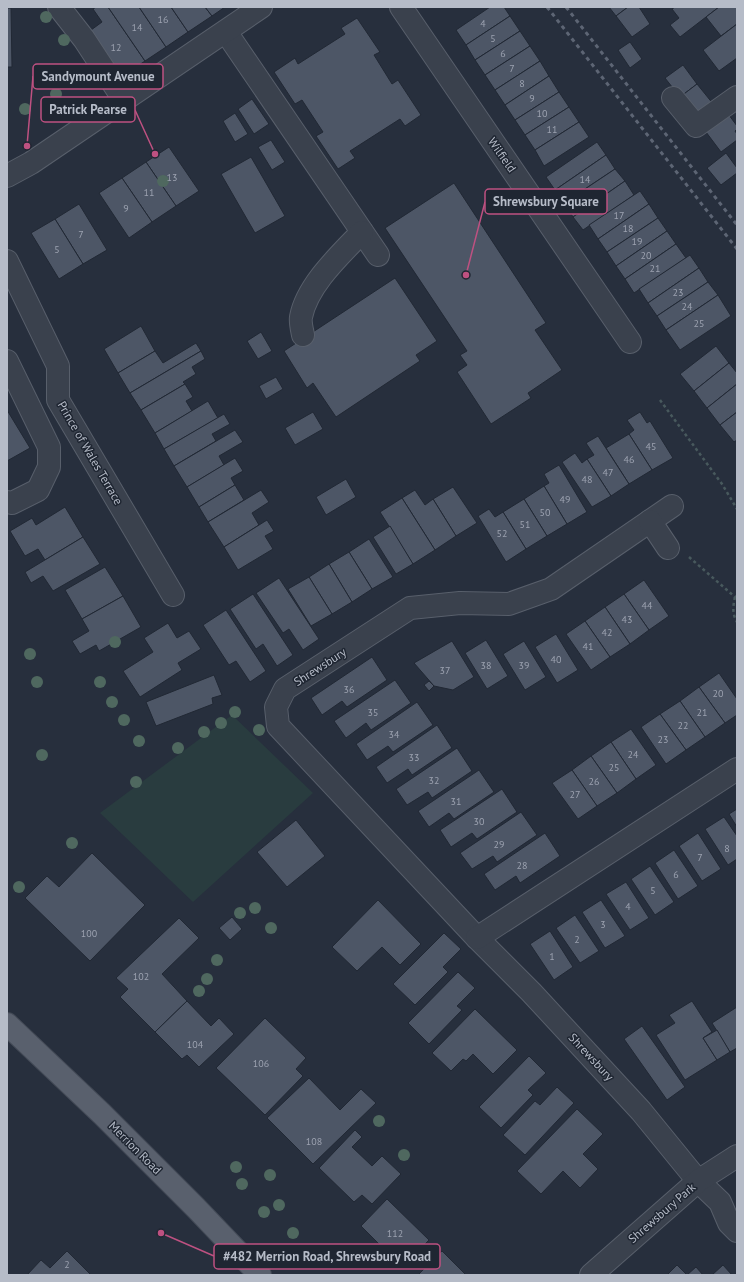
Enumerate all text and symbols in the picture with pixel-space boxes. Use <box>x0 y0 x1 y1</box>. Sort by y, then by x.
house number: 16 <box>158 13 168 26</box>
house number: 4 <box>480 17 486 30</box>
house number: 14 <box>132 21 143 34</box>
house number: 5 <box>490 32 496 45</box>
house number: 12 <box>111 41 121 54</box>
house number: 6 <box>500 47 506 60</box>
house number: 7 <box>509 62 515 75</box>
callout: Sandymount Avenue <box>33 64 163 89</box>
text: Sandymount Avenue <box>41 68 155 85</box>
house number: 8 <box>519 77 525 90</box>
house number: 9 <box>529 92 535 105</box>
callout: Patrick Pearse <box>41 97 135 122</box>
text: Patrick Pearse <box>49 101 127 118</box>
house number: 10 <box>537 107 548 120</box>
house number: 11 <box>547 123 557 136</box>
street label: Wilfield <box>485 134 520 175</box>
house number: 13 <box>167 171 177 184</box>
house number: 14 <box>580 173 591 186</box>
house number: 11 <box>144 186 154 199</box>
callout: Shrewsbury Square <box>485 189 607 214</box>
text: Shrewsbury Square <box>493 193 599 210</box>
house number: 9 <box>123 202 129 215</box>
house number: 17 <box>614 209 624 222</box>
house number: 18 <box>623 222 633 235</box>
house number: 7 <box>78 228 84 241</box>
house number: 19 <box>632 235 642 248</box>
house number: 5 <box>54 243 60 256</box>
house number: 20 <box>641 249 652 262</box>
house number: 21 <box>650 262 660 275</box>
house number: 23 <box>673 286 683 299</box>
house number: 24 <box>682 300 693 313</box>
house number: 25 <box>694 317 704 330</box>
street label: Prince of Wales Terrace <box>55 398 126 507</box>
house number: 45 <box>646 440 656 453</box>
house number: 46 <box>624 453 634 466</box>
house number: 47 <box>603 466 613 479</box>
house number: 48 <box>582 473 592 486</box>
house number: 49 <box>560 493 570 506</box>
house number: 50 <box>540 506 551 519</box>
house number: 51 <box>520 518 530 531</box>
house number: 52 <box>497 527 507 540</box>
house number: 44 <box>642 599 653 612</box>
house number: 43 <box>622 613 632 626</box>
house number: 42 <box>602 626 612 639</box>
house number: 41 <box>583 640 593 653</box>
street label: Shrewsbury <box>291 644 349 689</box>
house number: 40 <box>551 653 562 666</box>
house number: 38 <box>481 659 491 672</box>
house number: 39 <box>519 659 529 672</box>
house number: 37 <box>440 664 450 677</box>
house number: 36 <box>344 683 354 696</box>
house number: 20 <box>713 687 724 700</box>
house number: 35 <box>368 706 378 719</box>
house number: 21 <box>697 706 707 719</box>
house number: 22 <box>678 719 688 732</box>
house number: 34 <box>389 728 400 741</box>
house number: 23 <box>658 733 668 746</box>
house number: 24 <box>628 748 639 761</box>
house number: 33 <box>409 751 419 764</box>
house number: 25 <box>609 761 619 774</box>
house number: 32 <box>429 774 439 787</box>
house number: 26 <box>589 775 599 788</box>
house number: 27 <box>570 788 580 801</box>
house number: 31 <box>451 795 461 808</box>
house number: 30 <box>474 815 485 828</box>
house number: 29 <box>494 838 504 851</box>
house number: 8 <box>724 842 730 855</box>
house number: 7 <box>697 851 703 864</box>
house number: 28 <box>517 859 527 872</box>
house number: 6 <box>673 868 679 881</box>
house number: 5 <box>650 884 656 897</box>
house number: 4 <box>625 900 631 913</box>
house number: 3 <box>600 918 606 931</box>
house number: 100 <box>81 927 98 940</box>
house number: 2 <box>574 933 580 946</box>
house number: 1 <box>549 950 555 963</box>
house number: 102 <box>133 970 149 983</box>
street label: Shrewsbury <box>566 1030 617 1084</box>
house number: 104 <box>187 1038 204 1051</box>
house number: 106 <box>253 1057 269 1070</box>
street label: Merrion Road <box>106 1118 165 1177</box>
house number: 108 <box>306 1135 322 1148</box>
street label: Shrewsbury Park <box>625 1179 699 1246</box>
house number: 112 <box>387 1227 403 1240</box>
callout: #482 Merrion Road, Shrewsbury Road <box>214 1244 440 1269</box>
text: #482 Merrion Road, Shrewsbury Road <box>223 1248 431 1265</box>
house number: 2 <box>64 1258 70 1271</box>

